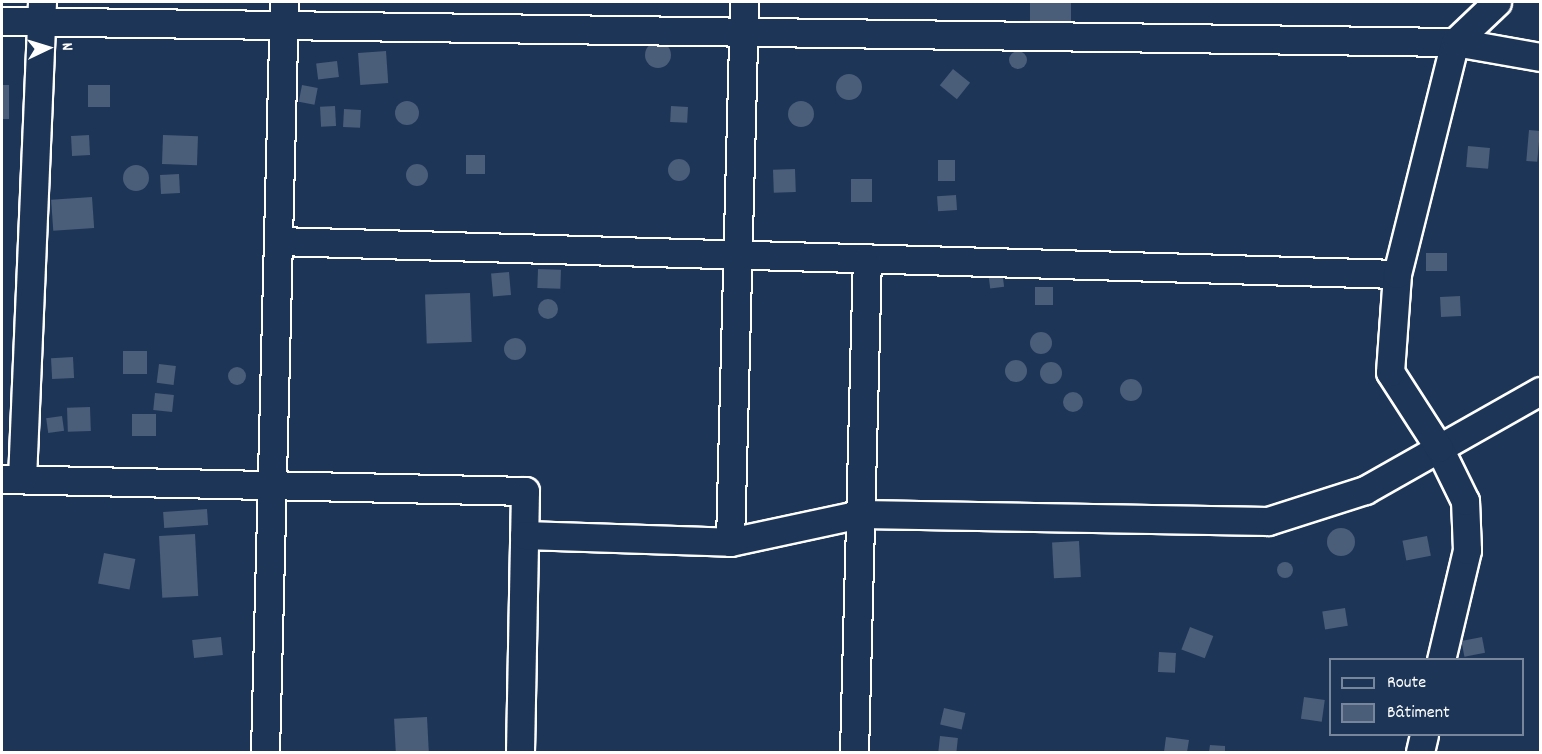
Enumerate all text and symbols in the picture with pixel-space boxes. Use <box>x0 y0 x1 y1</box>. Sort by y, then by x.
north arrow <box>18 18 78 78</box>
text: N <box>55 42 78 51</box>
legend <box>1329 658 1524 736</box>
text: Route <box>1387 671 1426 696</box>
text: Bâtiment <box>1387 701 1450 726</box>

